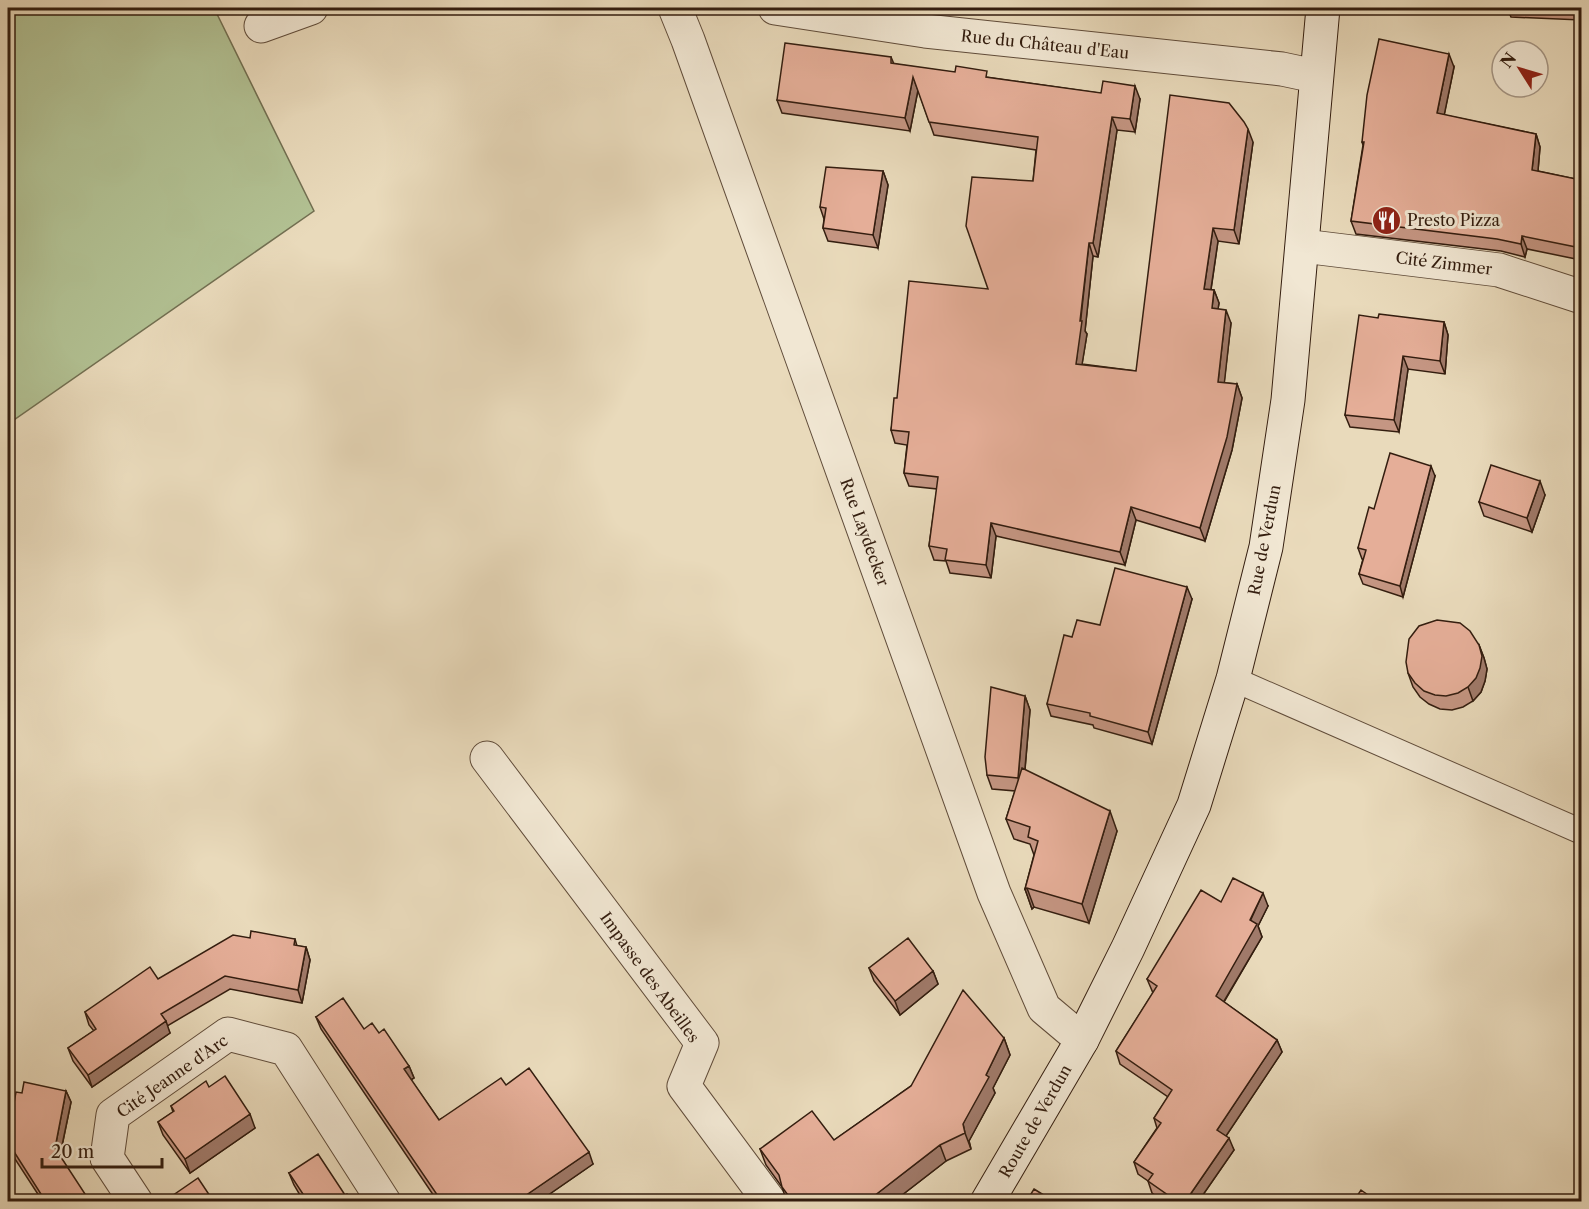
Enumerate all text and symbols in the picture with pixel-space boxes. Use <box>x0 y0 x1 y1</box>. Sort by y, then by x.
street label: Rue du Château d'Eau <box>960 25 1130 63</box>
north arrow <box>1490 39 1550 99</box>
text: N <box>1496 48 1520 72</box>
restaurant icon: Presto Pizza <box>1370 204 1402 236</box>
place label: Presto Pizza <box>1407 210 1501 230</box>
street label: Cité Zimmer <box>1395 247 1494 279</box>
street label: Rue Laydecker <box>836 475 894 589</box>
street label: Rue de Verdun <box>1243 483 1285 597</box>
street label: Impasse des Abeilles <box>596 908 704 1046</box>
street label: Cité Jeanne d'Arc <box>113 1030 231 1122</box>
street label: Route de Verdun <box>994 1061 1076 1181</box>
scale bar <box>42 1131 162 1169</box>
text: 20 m <box>51 1141 95 1163</box>

